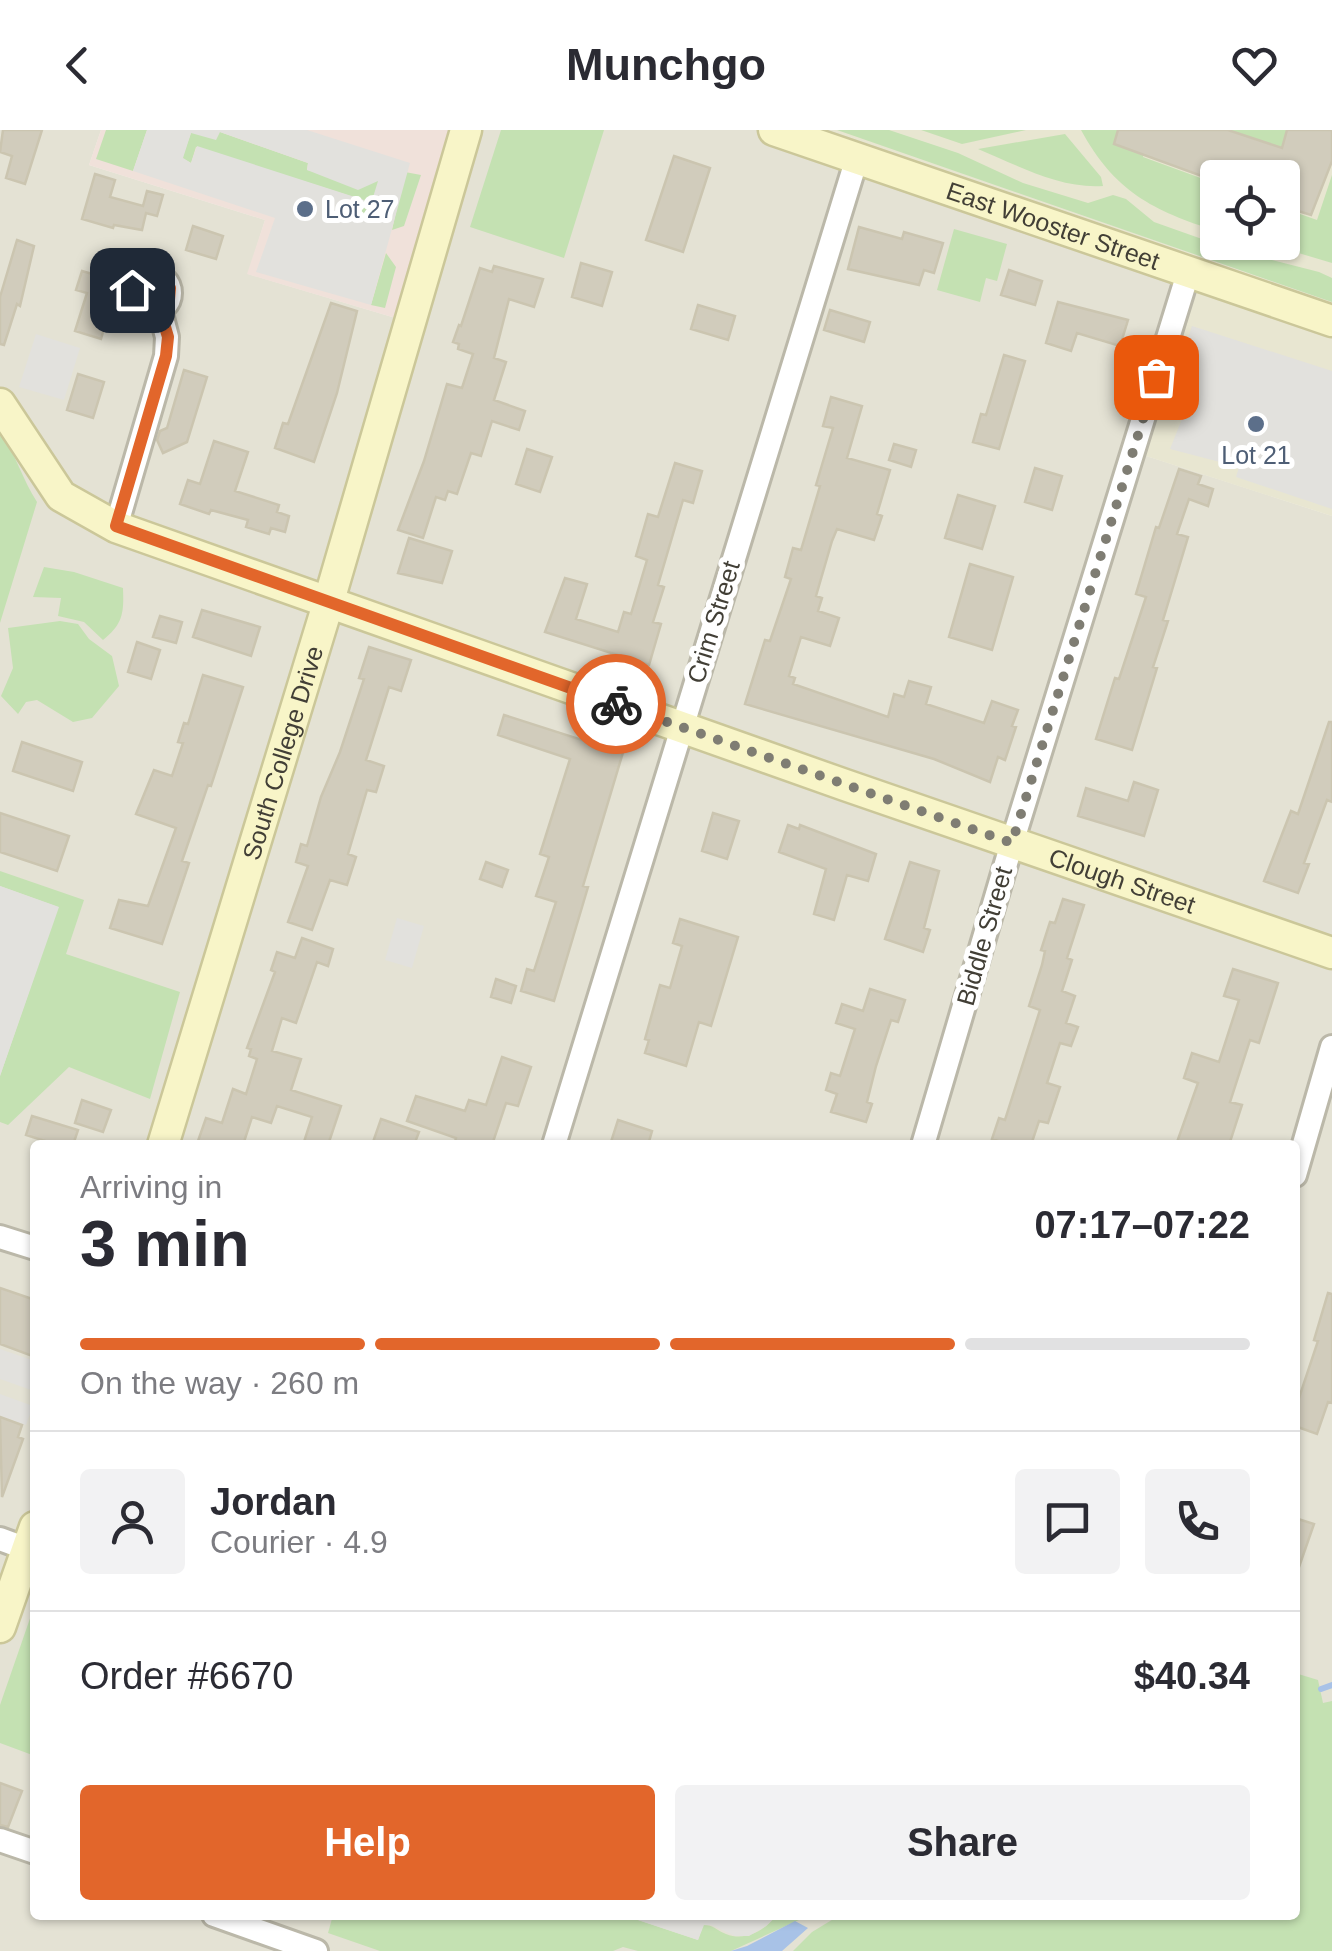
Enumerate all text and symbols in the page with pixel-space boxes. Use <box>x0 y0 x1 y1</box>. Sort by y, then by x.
icon: back <box>50 38 105 93</box>
icon: heart <box>1227 38 1282 93</box>
text: Munchgo <box>566 39 766 90</box>
map controls <box>1200 160 1300 260</box>
button: locate <box>1200 160 1300 260</box>
street label: East Wooster Street <box>943 176 1163 275</box>
place label: Lot 27 <box>325 195 395 223</box>
marker: Lot 27 <box>294 198 316 220</box>
pin <box>90 248 175 333</box>
icon: home <box>105 263 160 318</box>
pin <box>1114 335 1199 420</box>
icon: bag <box>1129 350 1184 405</box>
marker: Lot 21 <box>1245 413 1267 435</box>
place label: Lot 21 <box>1221 441 1291 469</box>
street label: Crim Street <box>681 557 745 687</box>
street label: South College Drive <box>237 642 328 863</box>
courier <box>566 654 666 754</box>
icon: bike <box>589 677 644 732</box>
street label: Clough Street <box>1045 842 1199 919</box>
street label: Biddle Street <box>951 863 1017 1009</box>
text: Arriving in <box>80 1169 222 1205</box>
text: 07:17–07:22 <box>1034 1204 1250 1246</box>
text: 3 min <box>80 1207 250 1280</box>
text: On the way · 260 m <box>80 1365 359 1401</box>
button: person <box>80 1469 185 1574</box>
button: chat <box>1015 1469 1120 1574</box>
button: phone <box>1145 1469 1250 1574</box>
text: Jordan <box>210 1481 337 1523</box>
text: Courier · 4.9 <box>210 1524 388 1560</box>
text: Order #6670 <box>80 1655 293 1697</box>
text: $40.34 <box>1134 1655 1250 1697</box>
button: Help <box>80 1785 655 1900</box>
button: Share <box>675 1785 1250 1900</box>

